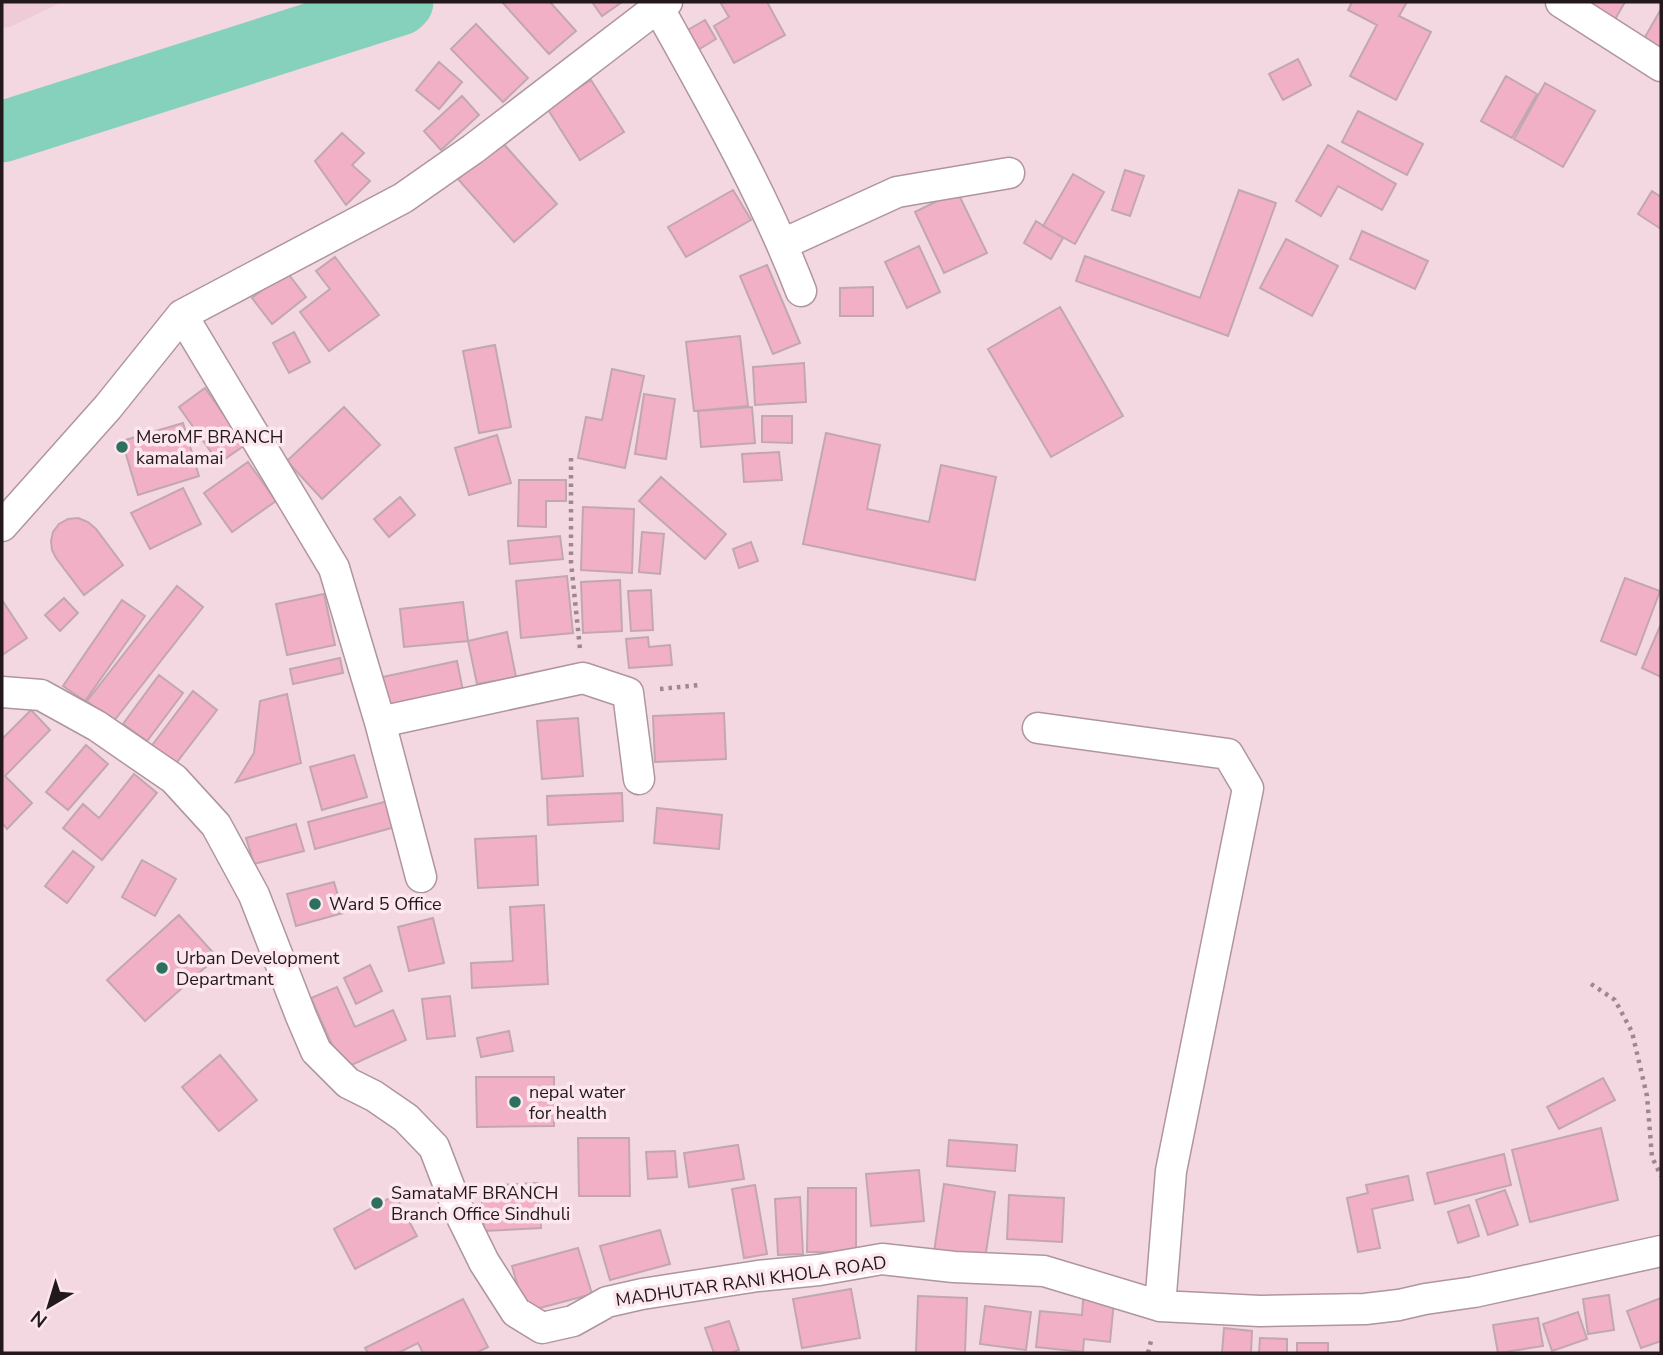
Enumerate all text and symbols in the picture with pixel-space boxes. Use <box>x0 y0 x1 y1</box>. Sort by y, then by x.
place label: MeroMF BRANCH kamalamai <box>136 425 283 470</box>
marker: MeroMF BRANCH kamalamai <box>114 439 130 455</box>
place label: Ward 5 Office <box>329 892 442 916</box>
marker: Ward 5 Office <box>307 896 323 912</box>
place label: Urban Development Departmant <box>176 946 340 991</box>
marker: Urban Development Departmant <box>154 960 170 976</box>
place label: nepal water for health <box>529 1080 626 1125</box>
marker: nepal water for health <box>507 1094 523 1110</box>
place label: SamataMF BRANCH Branch Office Sindhuli <box>391 1181 570 1226</box>
marker: SamataMF BRANCH Branch Office Sindhuli <box>369 1195 385 1211</box>
street label: MADHUTAR RANI KHOLA ROAD <box>614 1250 888 1312</box>
north arrow <box>14 1271 84 1341</box>
text: N <box>26 1304 53 1333</box>

